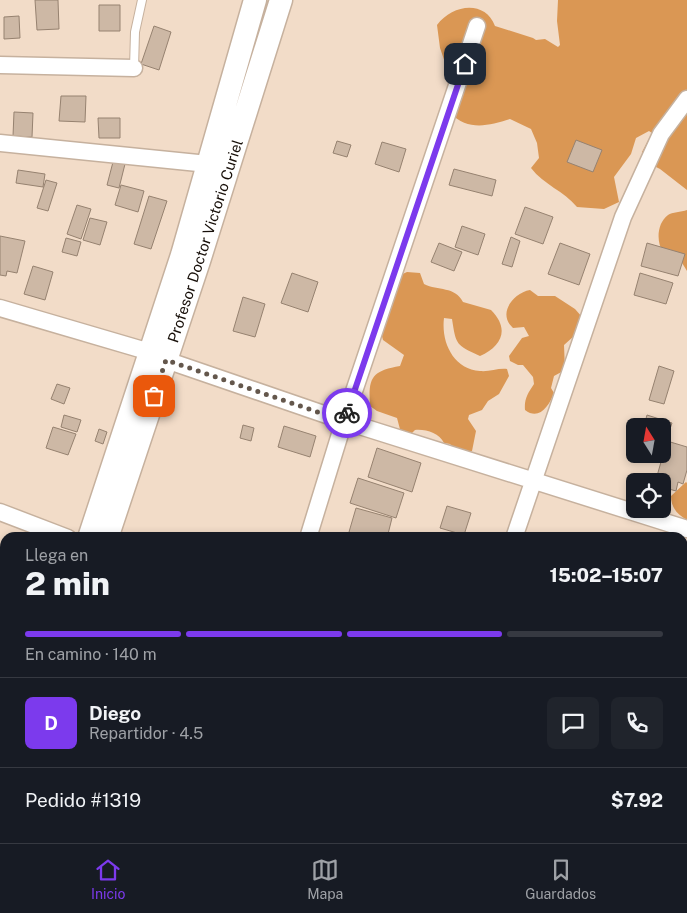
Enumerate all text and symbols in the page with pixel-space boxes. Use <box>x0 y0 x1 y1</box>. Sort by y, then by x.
pin <box>444 43 486 85</box>
icon: home <box>451 50 479 78</box>
street label: Profesor Doctor Victorio Curiel <box>164 137 246 345</box>
pin <box>133 375 175 417</box>
icon: bag <box>140 382 168 410</box>
courier <box>322 388 372 438</box>
icon: bike <box>333 399 361 427</box>
north arrow <box>626 418 671 462</box>
map controls <box>626 418 671 518</box>
button: locate <box>626 473 671 518</box>
text: Llega en <box>25 546 88 565</box>
text: 15:02–15:07 <box>549 564 663 586</box>
text: 2 min <box>25 565 110 602</box>
text: En camino · 140 m <box>25 645 157 664</box>
button: chat <box>547 697 599 749</box>
button: phone <box>611 697 663 749</box>
text: Diego <box>89 702 141 724</box>
text: D <box>44 712 58 734</box>
text: Repartidor · 4.5 <box>89 724 203 743</box>
text: Pedido #1319 <box>25 789 141 811</box>
text: $7.92 <box>611 789 663 811</box>
tab: Inicio <box>91 856 125 902</box>
tab: Mapa <box>307 856 343 902</box>
tab: Guardados <box>525 856 596 902</box>

